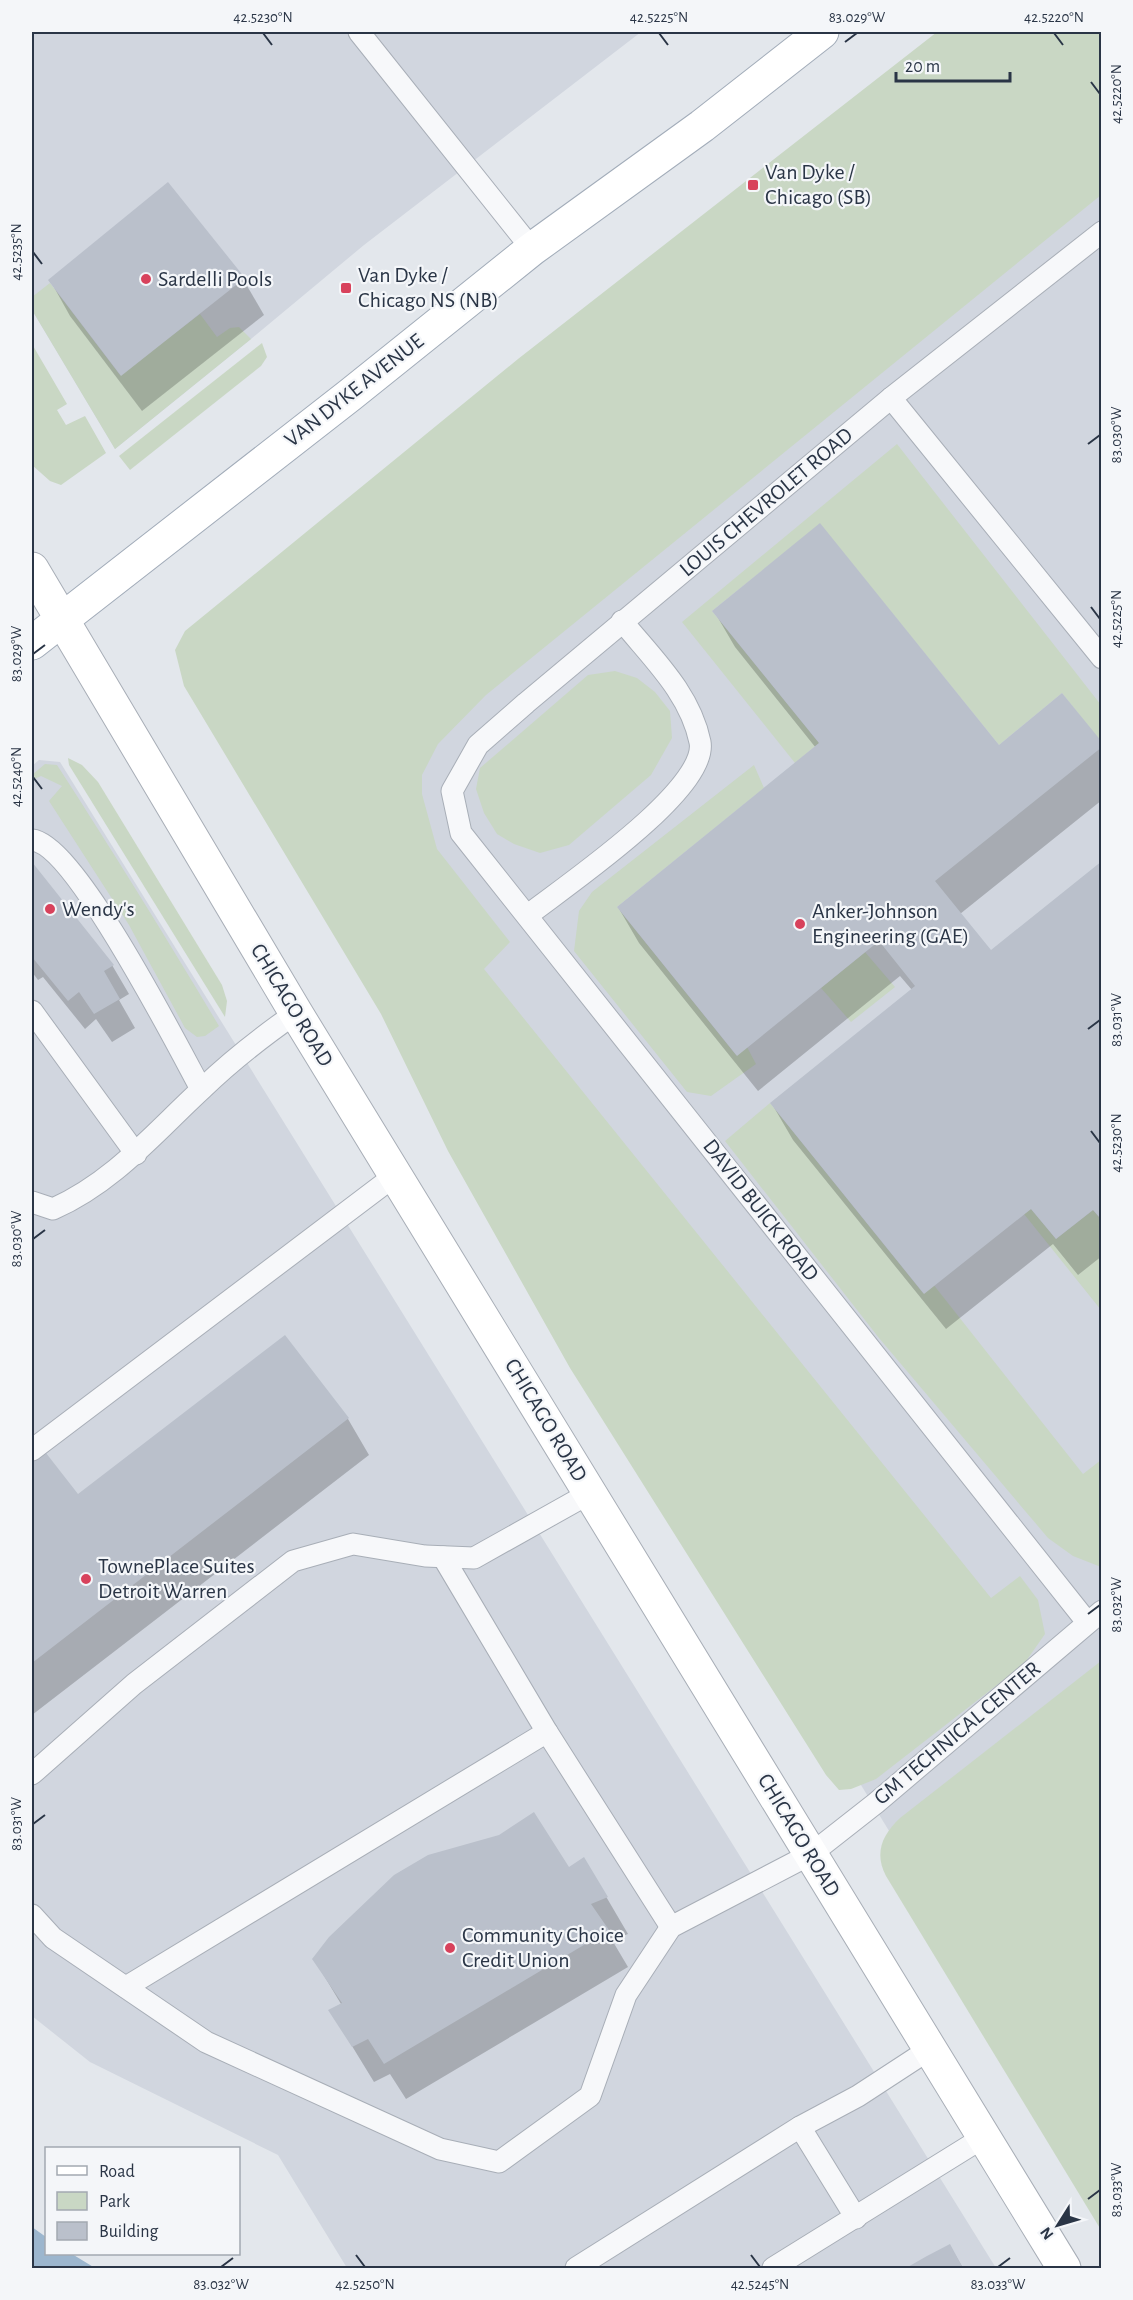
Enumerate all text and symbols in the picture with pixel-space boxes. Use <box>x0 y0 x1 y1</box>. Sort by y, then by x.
text: 42.5230°N <box>233 10 293 25</box>
text: 42.5225°N <box>630 10 688 25</box>
text: 83.029°W <box>829 10 886 25</box>
text: 42.5220°N <box>1024 10 1084 25</box>
scale bar <box>896 45 1010 83</box>
text: 20 m <box>905 58 940 76</box>
text: 42.5220°N <box>1109 64 1124 124</box>
place label: Van Dyke / Chicago (SB) <box>765 161 872 208</box>
marker: Van Dyke / Chicago (SB) <box>746 178 760 192</box>
text: 42.5235°N <box>9 223 24 281</box>
place label: Van Dyke / Chicago NS (NB) <box>358 264 499 311</box>
place label: Sardelli Pools <box>158 268 272 290</box>
marker: Sardelli Pools <box>139 272 153 286</box>
marker: Van Dyke / Chicago NS (NB) <box>339 281 353 295</box>
street label: VAN DYKE AVENUE <box>281 329 428 451</box>
text: 83.030°W <box>1109 406 1124 463</box>
street label: LOUIS CHEVROLET ROAD <box>675 423 857 581</box>
text: 42.5225°N <box>1109 590 1124 648</box>
text: 83.029°W <box>9 625 24 682</box>
text: 42.5240°N <box>9 747 24 807</box>
place label: Wendy's <box>62 898 135 920</box>
place label: Anker-Johnson Engineering (GAE) <box>812 900 969 947</box>
marker: Wendy's <box>43 902 57 916</box>
marker: Anker-Johnson Engineering (GAE) <box>793 917 807 931</box>
street label: CHICAGO ROAD <box>247 940 337 1070</box>
text: 83.031°W <box>1109 992 1124 1047</box>
text: 42.5230°N <box>1109 1113 1124 1173</box>
street label: DAVID BUICK ROAD <box>699 1135 823 1285</box>
text: 83.030°W <box>9 1210 24 1267</box>
street label: CHICAGO ROAD <box>501 1355 591 1485</box>
place label: TownePlace Suites Detroit Warren <box>98 1555 255 1602</box>
marker: TownePlace Suites Detroit Warren <box>79 1572 93 1586</box>
text: 83.032°W <box>1109 1577 1124 1633</box>
street label: GM TECHNICAL CENTER <box>870 1657 1044 1809</box>
street label: CHICAGO ROAD <box>754 1770 844 1900</box>
text: 83.031°W <box>9 1796 24 1851</box>
place label: Community Choice Credit Union <box>462 1924 624 1971</box>
marker: Community Choice Credit Union <box>443 1941 457 1955</box>
legend <box>45 2147 240 2255</box>
text: 83.033°W <box>1109 2162 1124 2218</box>
text: Road <box>99 2163 135 2181</box>
text: Park <box>99 2193 131 2211</box>
north arrow <box>1028 2195 1088 2255</box>
text: Building <box>99 2223 159 2241</box>
text: N <box>1037 2224 1057 2243</box>
text: 83.032°W <box>193 2277 249 2292</box>
text: 42.5250°N <box>335 2277 395 2292</box>
text: 42.5245°N <box>731 2277 789 2292</box>
text: 83.033°W <box>970 2277 1026 2292</box>

